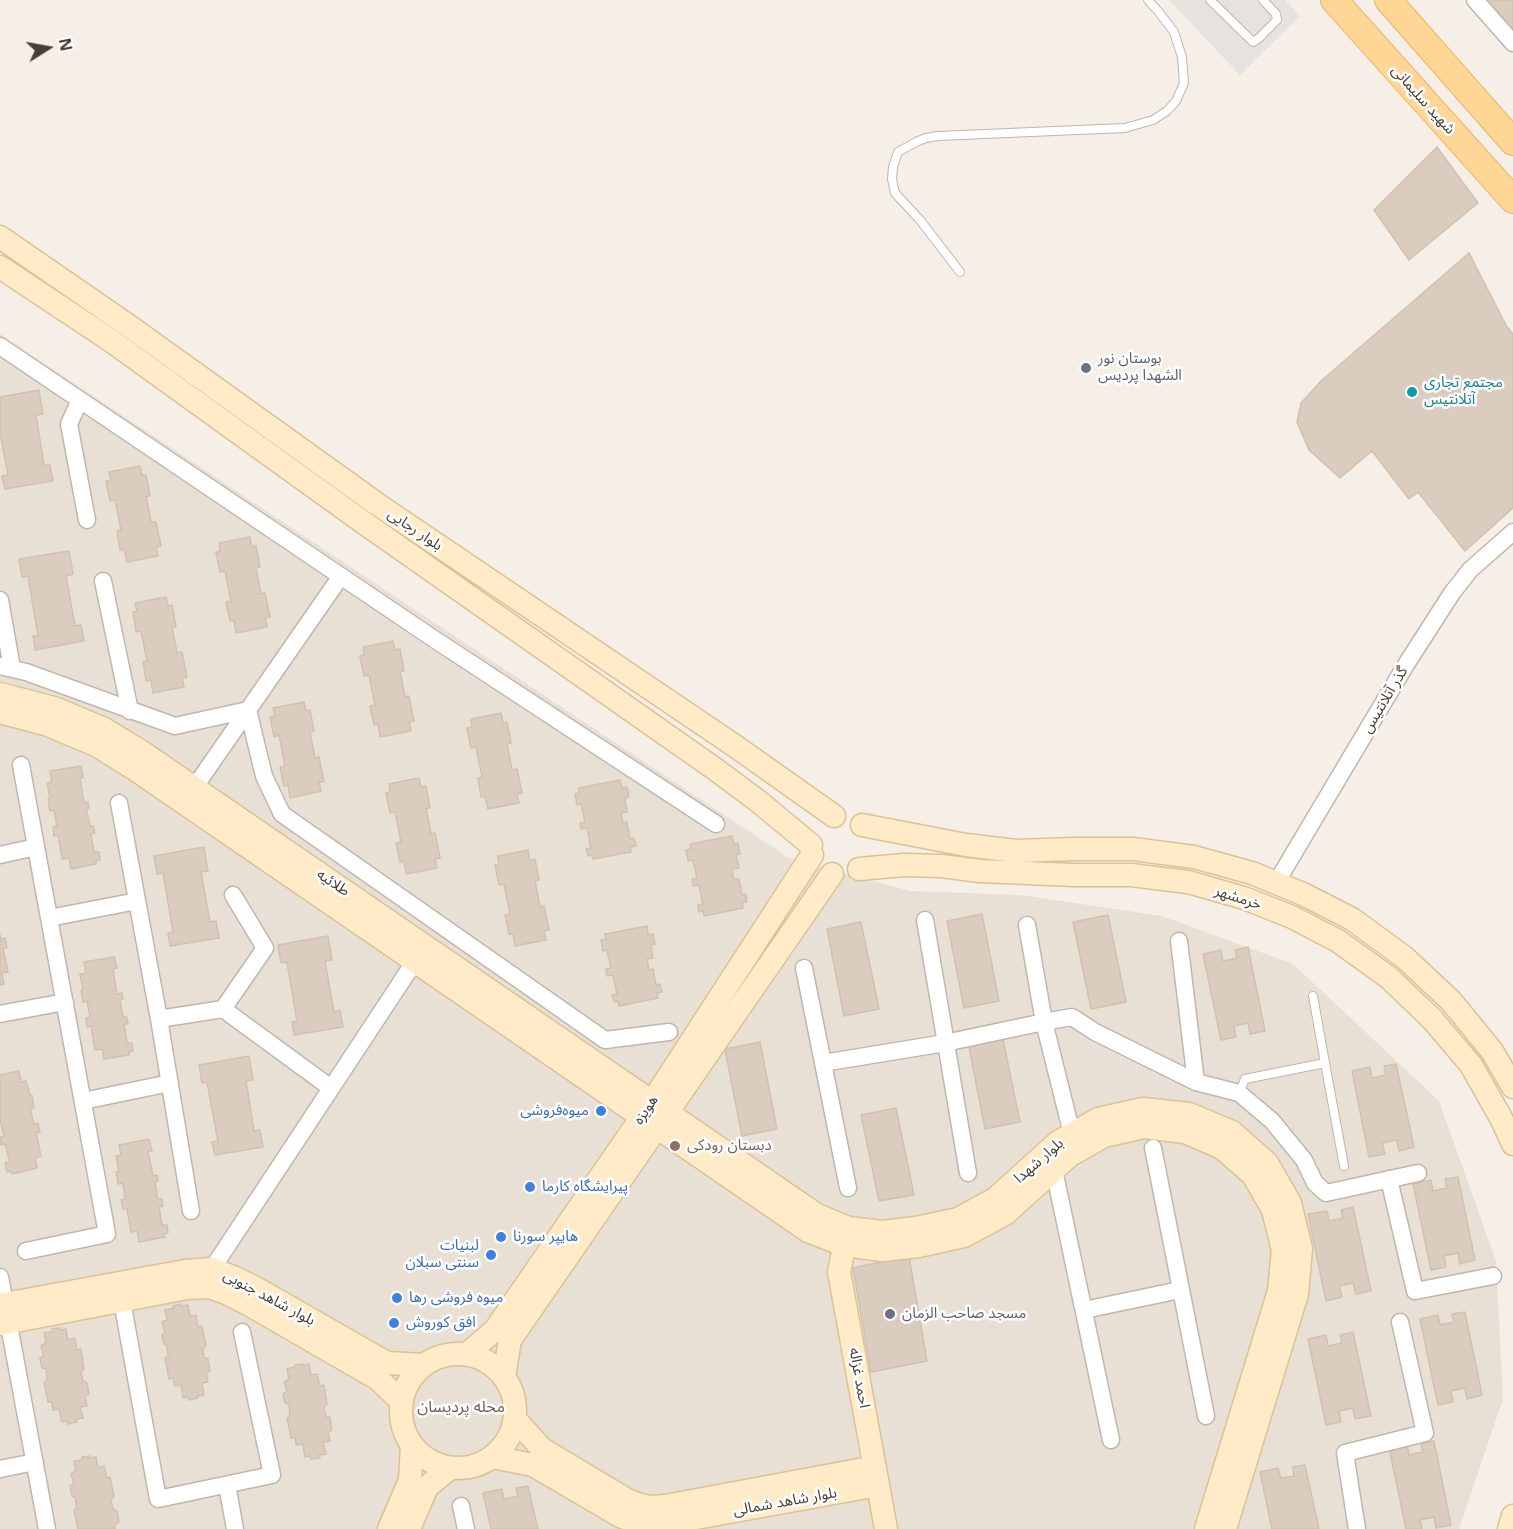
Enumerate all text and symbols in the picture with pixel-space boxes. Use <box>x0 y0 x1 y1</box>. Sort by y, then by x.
north arrow <box>18 18 78 78</box>
text: N <box>54 36 78 53</box>
street label: شهید سلیمانی <box>1387 62 1459 138</box>
place label: بوستان نور الشهدا پردیس <box>1098 350 1182 385</box>
marker: بوستان نور الشهدا پردیس <box>1079 361 1093 375</box>
place label: مجتمع تجاری آتلانتیس <box>1424 374 1503 409</box>
marker: مجتمع تجاری آتلانتیس <box>1405 385 1419 399</box>
street label: بلوار رجایی <box>384 505 446 555</box>
street label: گذر آتلانتیس <box>1358 663 1412 737</box>
street label: طلائیه <box>313 865 353 901</box>
street label: خرمشهر <box>1212 882 1264 914</box>
street label: هویزه <box>630 1092 662 1128</box>
place label: میوه‌فروشی <box>520 1102 589 1120</box>
marker: میوه‌فروشی <box>594 1104 608 1118</box>
street label: بلوار شهدا <box>1011 1135 1067 1187</box>
place label: دبستان رودکی <box>687 1137 772 1155</box>
marker: دبستان رودکی <box>668 1139 682 1153</box>
place label: پیرایشگاه کارما <box>542 1178 628 1196</box>
marker: پیرایشگاه کارما <box>523 1180 537 1194</box>
place label: هایپر سورنا <box>513 1228 578 1246</box>
marker: هایپر سورنا <box>494 1230 508 1244</box>
place label: لبنیات سنتی سبلان <box>405 1237 479 1272</box>
marker: لبنیات سنتی سبلان <box>484 1248 498 1262</box>
street label: بلوار شاهد جنوبی <box>220 1266 318 1330</box>
place label: میوه فروشی رها <box>409 1289 503 1307</box>
marker: میوه فروشی رها <box>390 1291 404 1305</box>
place label: مسجد صاحب الزمان <box>902 1305 1026 1323</box>
marker: مسجد صاحب الزمان <box>883 1307 897 1321</box>
place label: افق کوروش <box>406 1314 476 1332</box>
marker: افق کوروش <box>387 1316 401 1330</box>
street label: احمد غزاله <box>845 1346 873 1410</box>
district label: محله پردیسان <box>417 1397 505 1417</box>
street label: بلوار شاهد شمالی <box>732 1484 838 1520</box>

